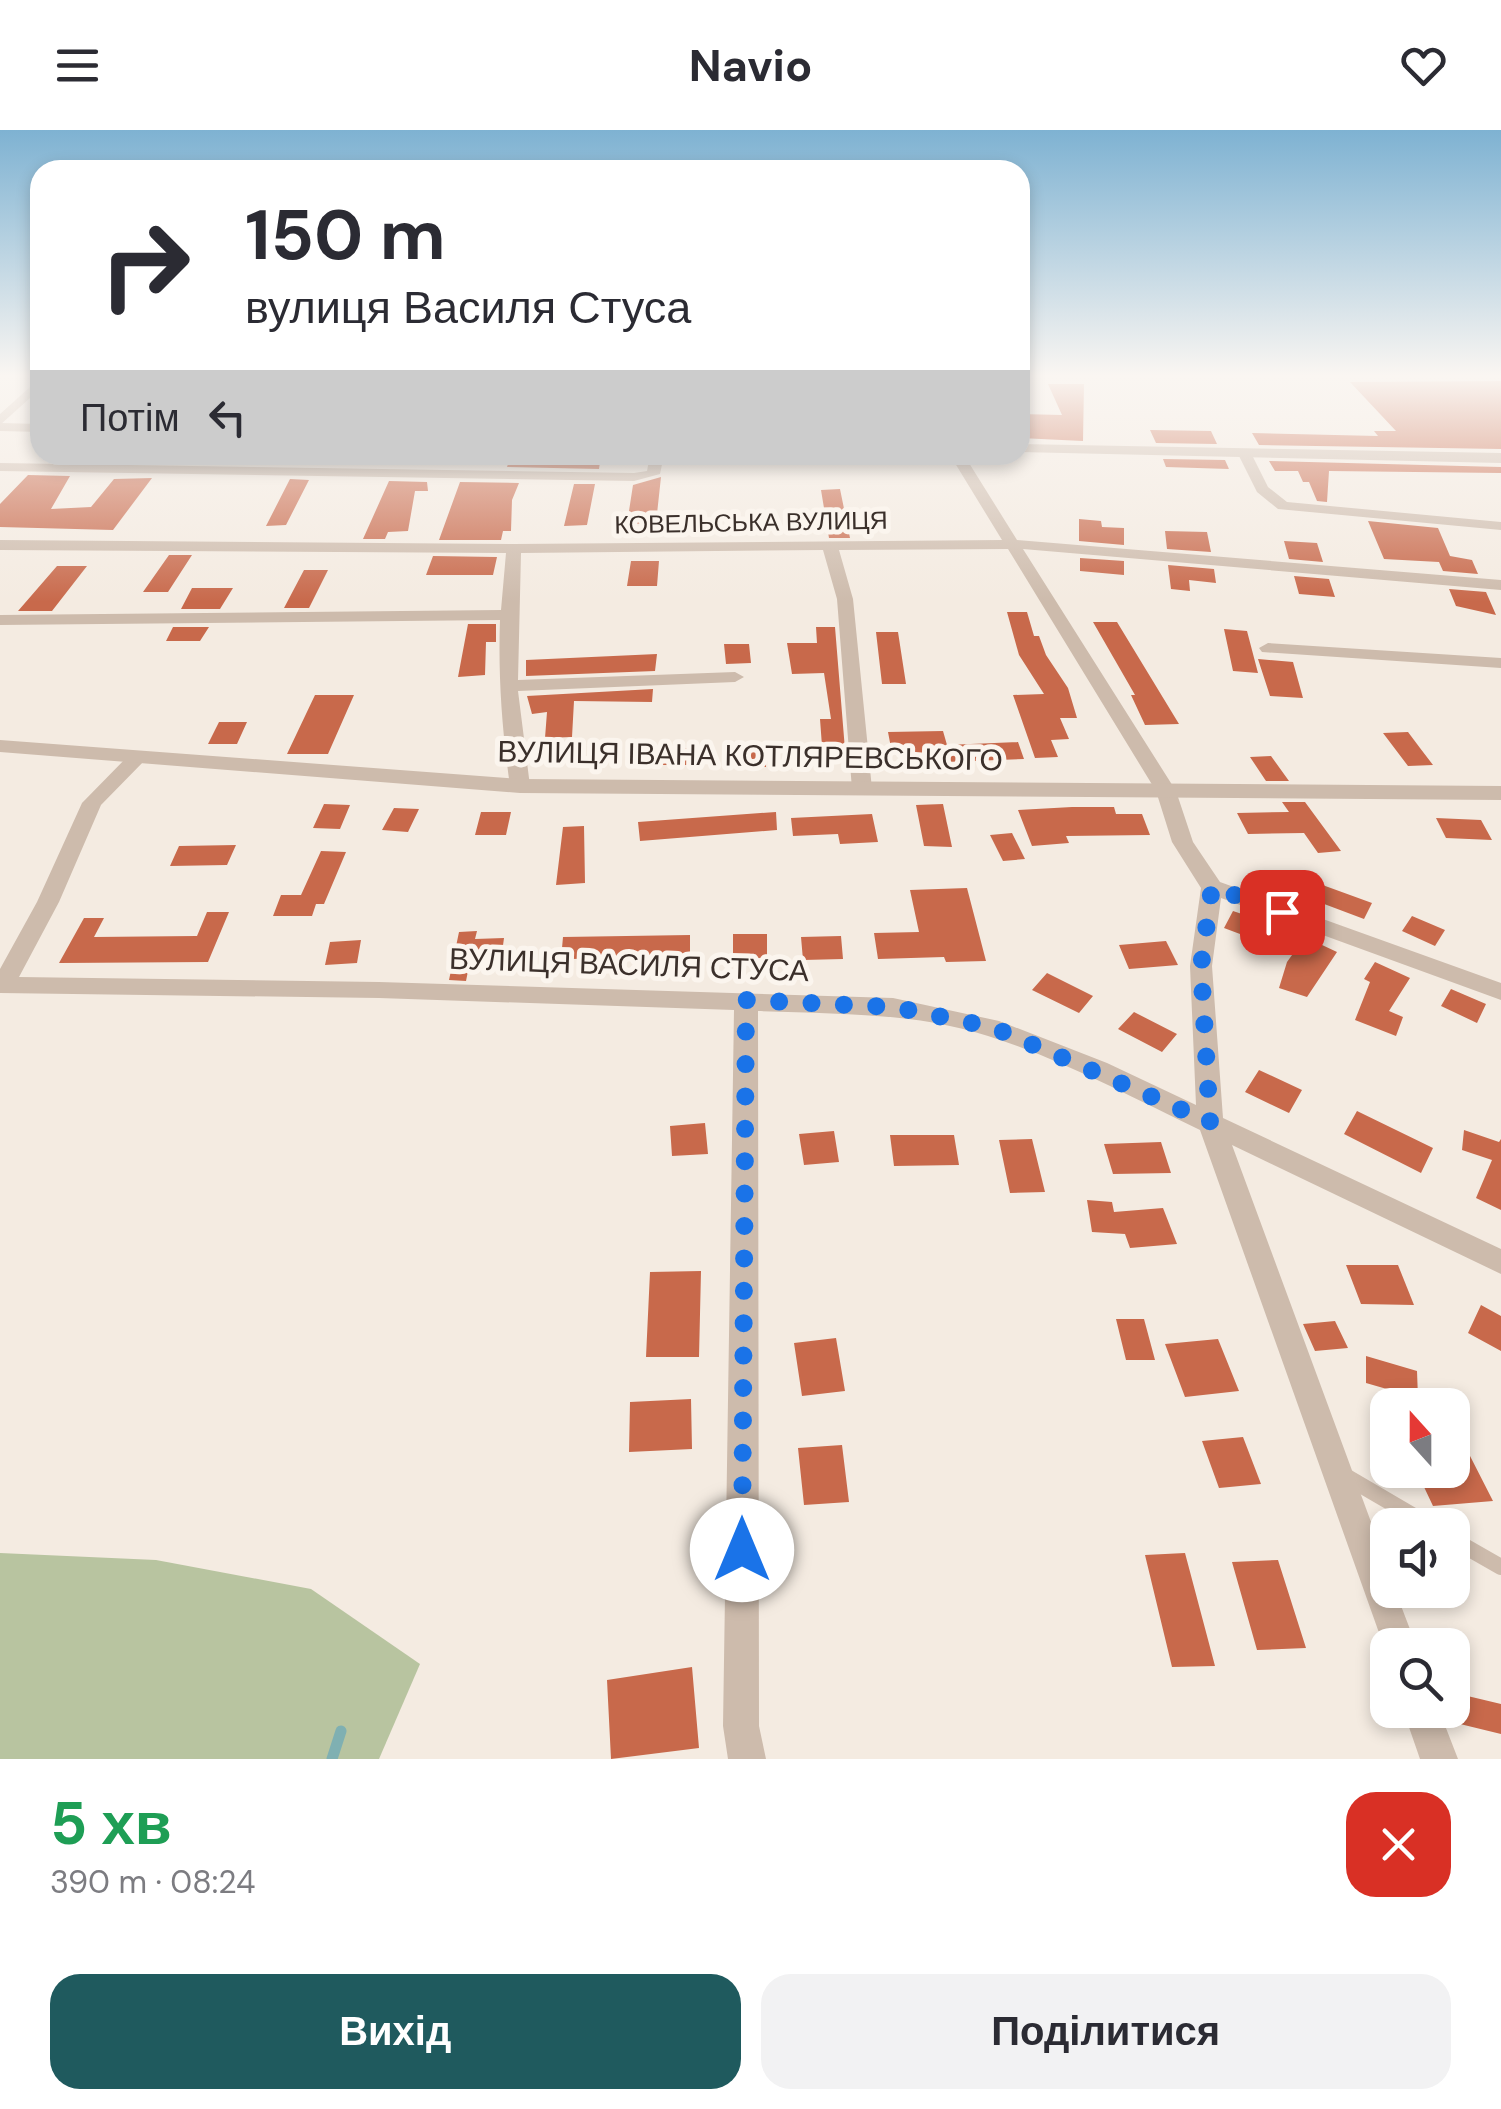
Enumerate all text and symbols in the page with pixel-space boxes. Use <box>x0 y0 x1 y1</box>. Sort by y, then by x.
text: Navio <box>689 36 812 95</box>
icon: menu <box>50 38 105 93</box>
icon: heart <box>1396 38 1451 93</box>
text: 150 m <box>245 190 446 281</box>
icon: right <box>80 200 210 330</box>
text: вулиця Василя Стуса <box>245 278 691 337</box>
icon: left <box>200 390 255 445</box>
text: Потім <box>80 393 180 443</box>
street label: КОВЕЛЬСЬКА ВУЛИЦЯ <box>614 504 888 541</box>
street label: ВУЛИЦЯ ІВАНА КОТЛЯРЕВСЬКОГО <box>497 732 1003 779</box>
pin <box>1240 870 1325 955</box>
icon: arrive <box>1255 885 1310 940</box>
street label: ВУЛИЦЯ ВАСИЛЯ СТУСА <box>448 939 810 990</box>
north arrow <box>1370 1388 1470 1488</box>
map controls <box>1370 1388 1470 1728</box>
position arrow <box>690 1498 794 1602</box>
button: sound <box>1370 1508 1470 1608</box>
button: search <box>1370 1628 1470 1728</box>
text: 5 хв <box>50 1784 172 1863</box>
button: close <box>1346 1792 1451 1897</box>
text: 390 m · 08:24 <box>50 1861 255 1903</box>
button: Вихід <box>50 1974 741 2089</box>
button: Поділитися <box>761 1974 1451 2089</box>

